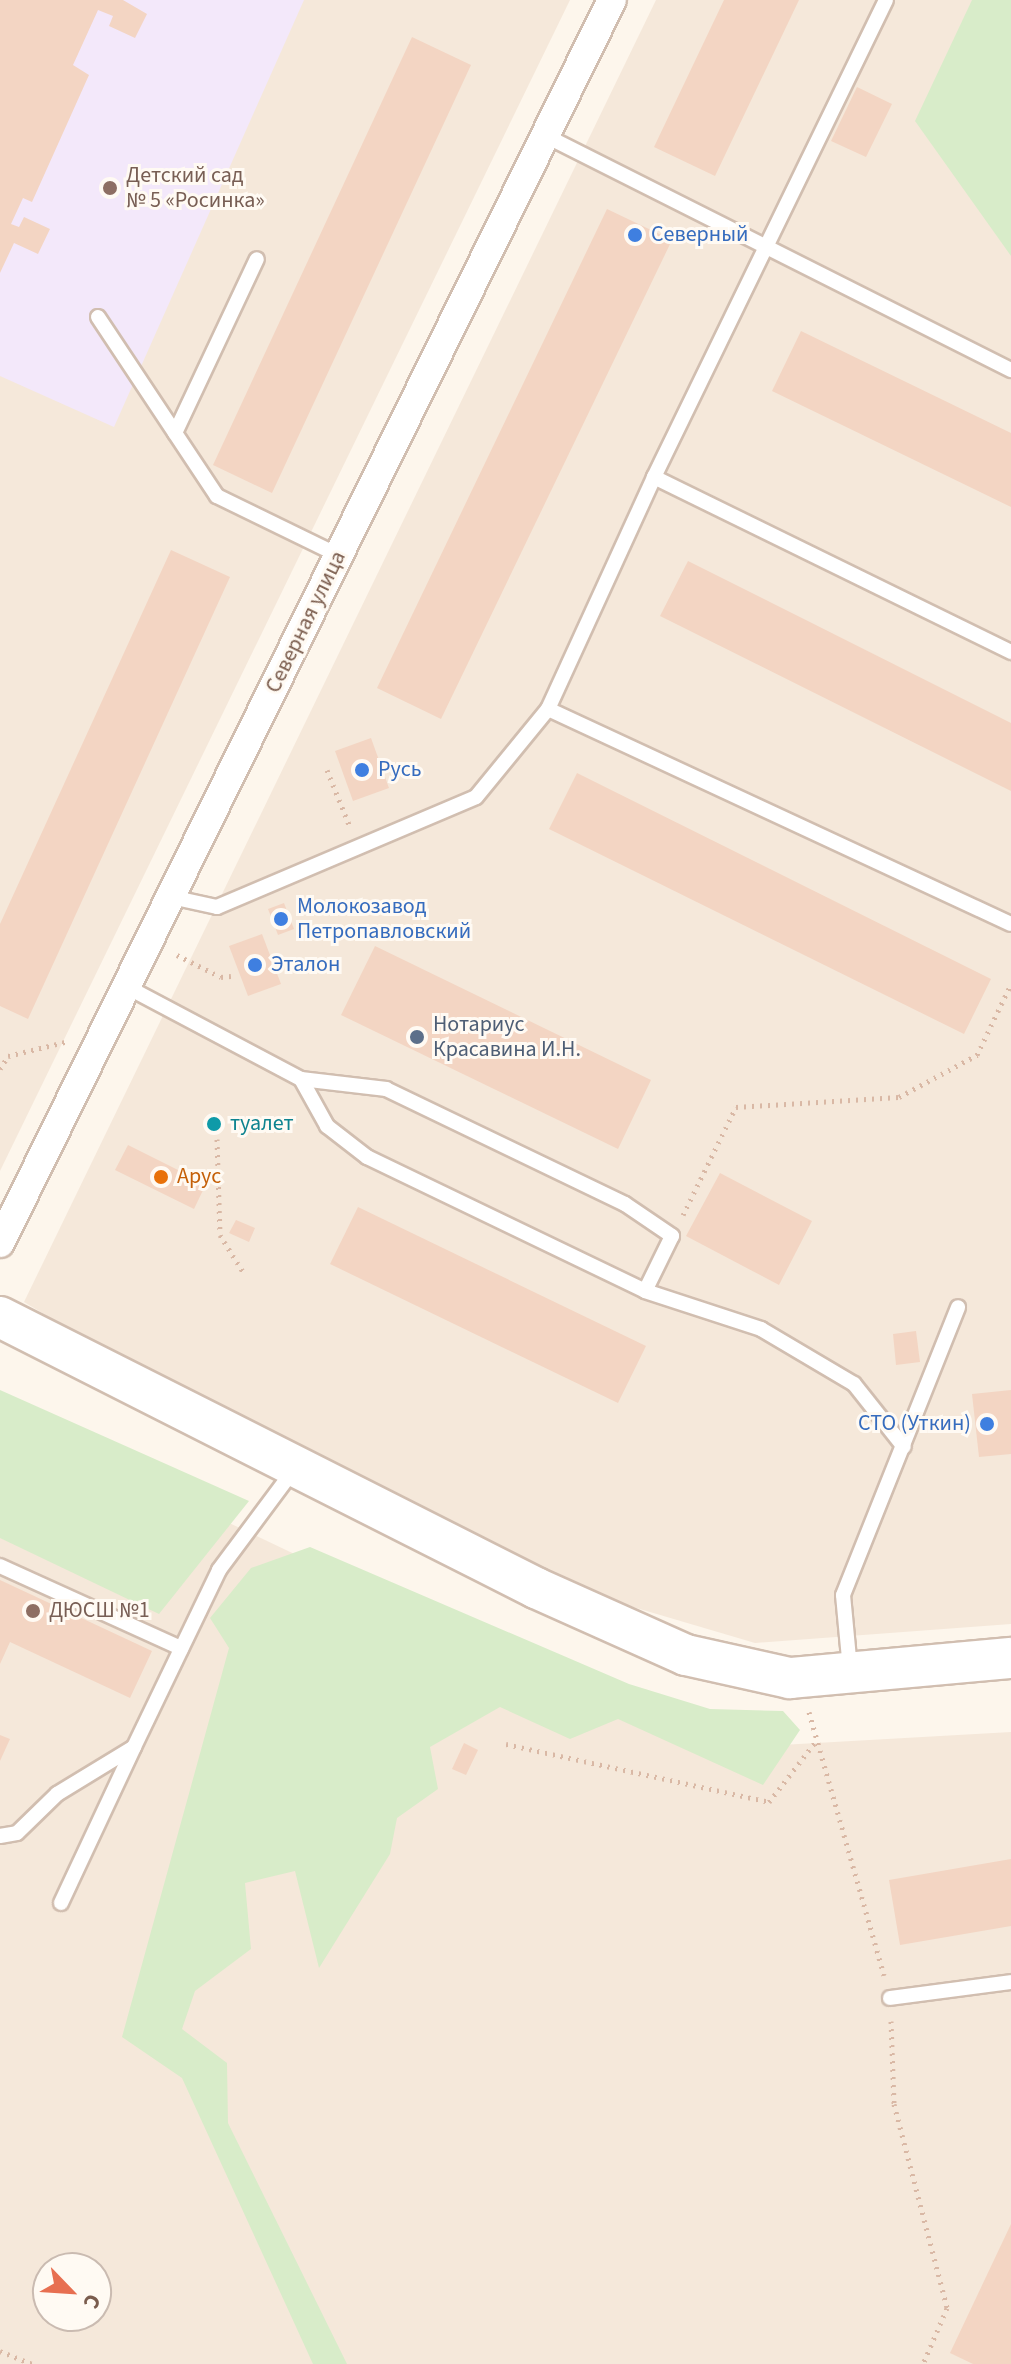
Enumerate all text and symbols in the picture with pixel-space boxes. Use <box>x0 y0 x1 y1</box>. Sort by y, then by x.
place label: Детский сад № 5 «Росинка» <box>126 162 265 214</box>
marker: Детский сад № 5 «Росинка» <box>101 179 119 197</box>
place label: Северный <box>651 222 748 248</box>
marker: Северный <box>626 226 644 244</box>
street label: Северная улица <box>260 547 352 697</box>
place label: Русь <box>378 757 421 783</box>
marker: Русь <box>353 761 371 779</box>
place label: Молокозавод Петропавловский <box>297 893 471 944</box>
marker: Молокозавод Петропавловский <box>272 910 290 928</box>
place label: Эталон <box>271 952 340 978</box>
marker: Эталон <box>246 956 264 974</box>
place label: Нотариус Красавина И.Н. <box>433 1011 581 1062</box>
marker: Нотариус Красавина И.Н. <box>408 1028 426 1046</box>
place label: туалет <box>230 1111 294 1137</box>
marker: туалет <box>205 1115 223 1133</box>
place label: Арус <box>177 1164 221 1190</box>
marker: Арус <box>152 1168 170 1186</box>
place label: СТО (Уткин) <box>858 1411 971 1437</box>
marker: СТО (Уткин) <box>978 1415 996 1433</box>
place label: ДЮСШ №1 <box>49 1598 150 1624</box>
marker: ДЮСШ №1 <box>24 1602 42 1620</box>
north arrow <box>32 2252 112 2332</box>
text: С <box>75 2289 109 2314</box>

